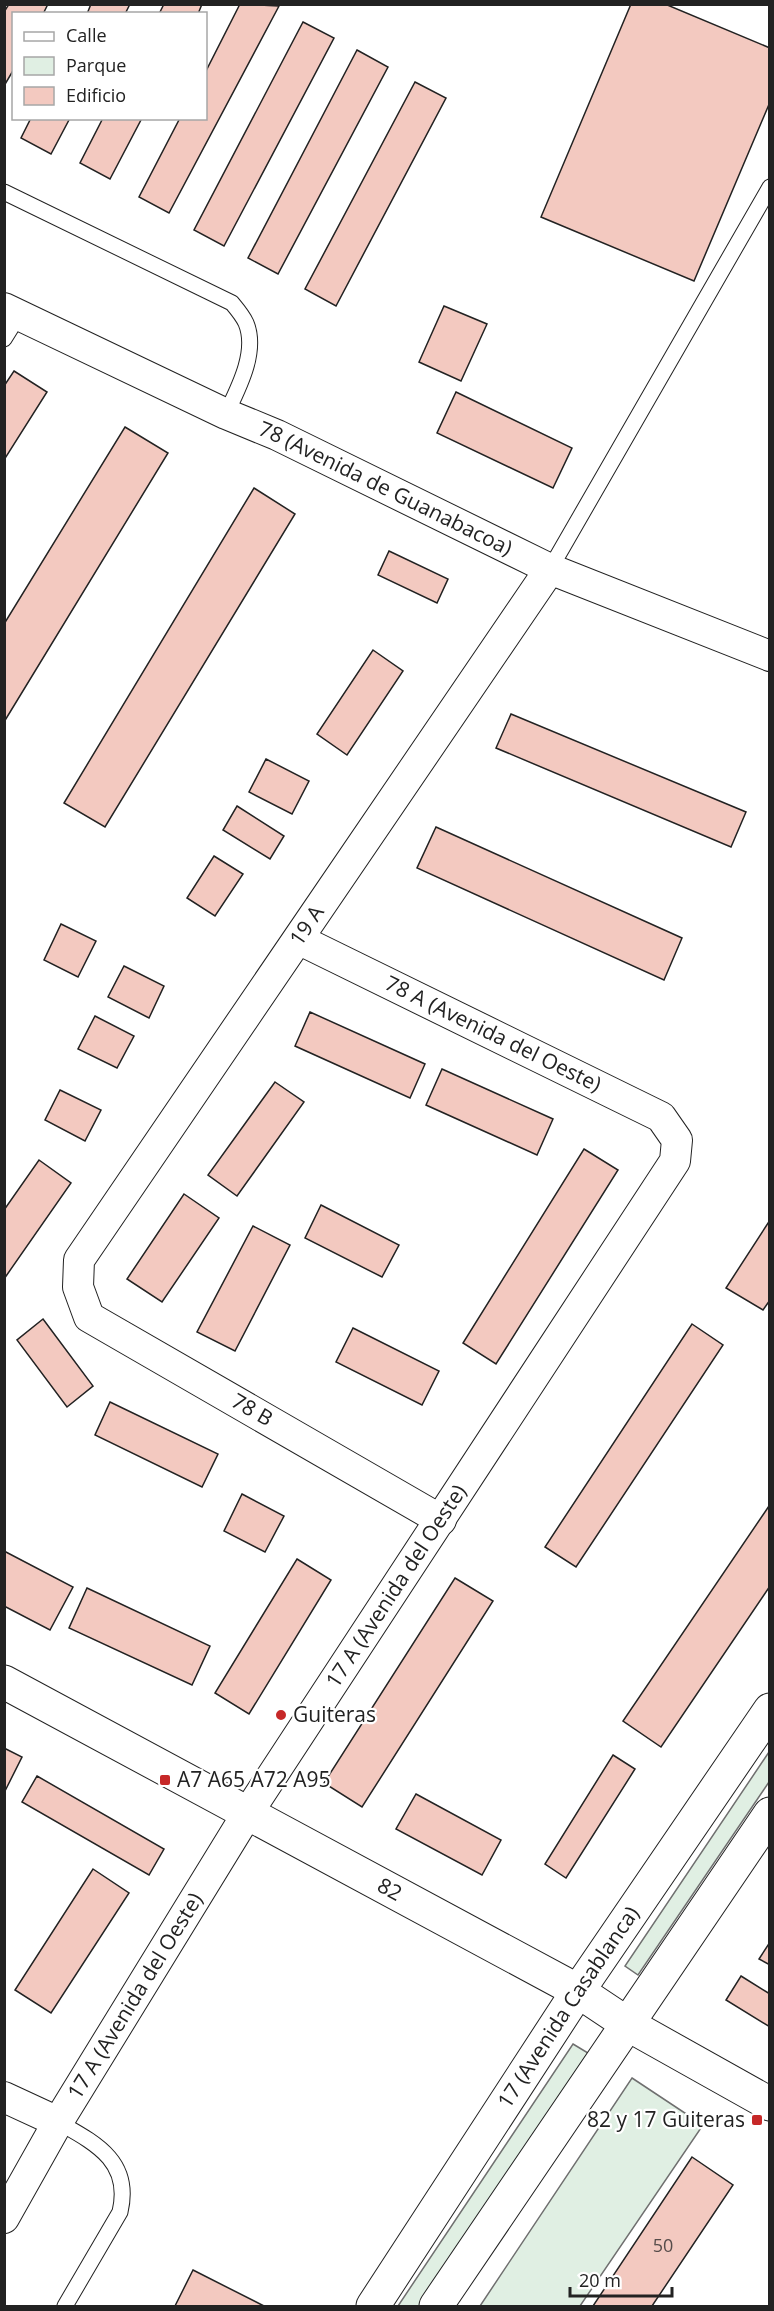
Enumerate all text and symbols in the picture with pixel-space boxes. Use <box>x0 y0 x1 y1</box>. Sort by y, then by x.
legend <box>12 12 207 120</box>
text: Calle <box>66 23 107 47</box>
text: Parque <box>66 53 126 77</box>
text: Edificio <box>66 83 126 107</box>
street label: 78 (Avenida de Guanabacoa) <box>255 414 517 561</box>
street label: 19 A <box>282 899 330 951</box>
street label: 78 A (Avenida del Oeste) <box>381 969 606 1098</box>
street label: 78 B <box>227 1386 278 1432</box>
street label: 17 A (Avenida del Oeste) <box>319 1479 472 1692</box>
place label: Guiteras <box>293 1700 376 1728</box>
marker: Guiteras <box>274 1708 288 1722</box>
place label: A7 A65 A72 A95 <box>177 1765 331 1793</box>
marker: A7 A65 A72 A95 <box>158 1773 172 1787</box>
street label: 82 <box>373 1871 407 1907</box>
street label: 17 A (Avenida del Oeste) <box>60 1887 208 2104</box>
street label: 17 (Avenida Casablanca) <box>491 1900 645 2113</box>
place label: 82 y 17 Guiteras <box>587 2105 745 2133</box>
marker: 82 y 17 Guiteras <box>750 2113 764 2127</box>
house number: 50 <box>653 2233 673 2257</box>
scale bar <box>570 2260 672 2298</box>
text: 20 m <box>579 2268 621 2292</box>

